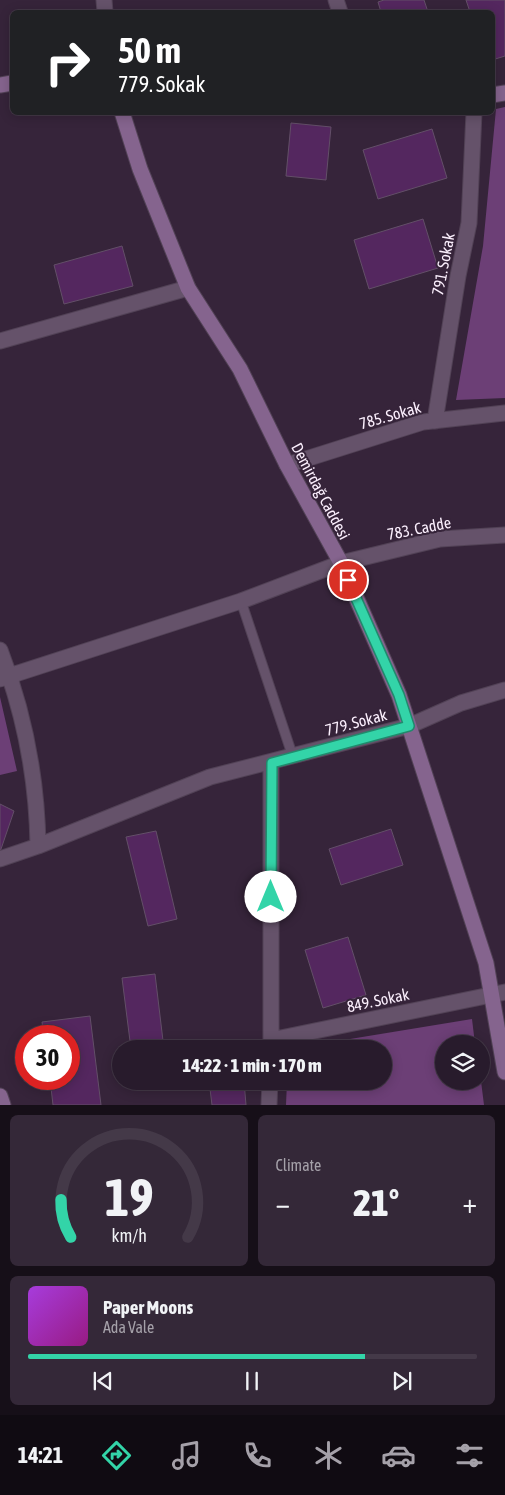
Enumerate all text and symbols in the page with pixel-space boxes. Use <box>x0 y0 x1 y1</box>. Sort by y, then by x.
icon: right <box>35 30 100 95</box>
text: 50 m <box>118 30 181 70</box>
text: 779. Sokak <box>118 71 205 97</box>
street label: 791. Sokak <box>428 231 458 297</box>
street label: 785. Sokak <box>357 398 423 432</box>
street label: Demirdağ Caddesi <box>287 440 354 543</box>
street label: 783. Cadde <box>386 513 452 543</box>
pin <box>327 559 369 601</box>
icon: arrive <box>334 566 362 594</box>
street label: 779. Sokak <box>323 705 389 739</box>
position arrow <box>244 870 296 922</box>
street label: 849. Sokak <box>345 985 411 1015</box>
speed limit sign: 30 <box>15 1025 80 1090</box>
map controls <box>435 1035 490 1090</box>
button: layers <box>435 1035 490 1090</box>
text: 14:22 · 1 min · 170 m <box>182 1054 322 1076</box>
text: Climate <box>276 1156 321 1174</box>
text: 19 <box>104 1167 153 1227</box>
text: 21° <box>353 1181 399 1224</box>
text: − <box>276 1187 290 1219</box>
text: + <box>462 1187 477 1219</box>
text: km/h <box>111 1225 146 1246</box>
text: Paper Moons <box>103 1296 193 1318</box>
text: Ada Vale <box>103 1318 154 1336</box>
icon: previous <box>89 1367 117 1395</box>
icon: pause <box>238 1367 266 1395</box>
icon: next <box>388 1367 416 1395</box>
icon: directions <box>99 1438 134 1473</box>
icon: music <box>169 1438 204 1473</box>
icon: phone <box>240 1438 275 1473</box>
icon: climate <box>311 1438 346 1473</box>
icon: car <box>381 1438 416 1473</box>
icon: filters <box>452 1438 487 1473</box>
text: 14:21 <box>18 1442 63 1468</box>

